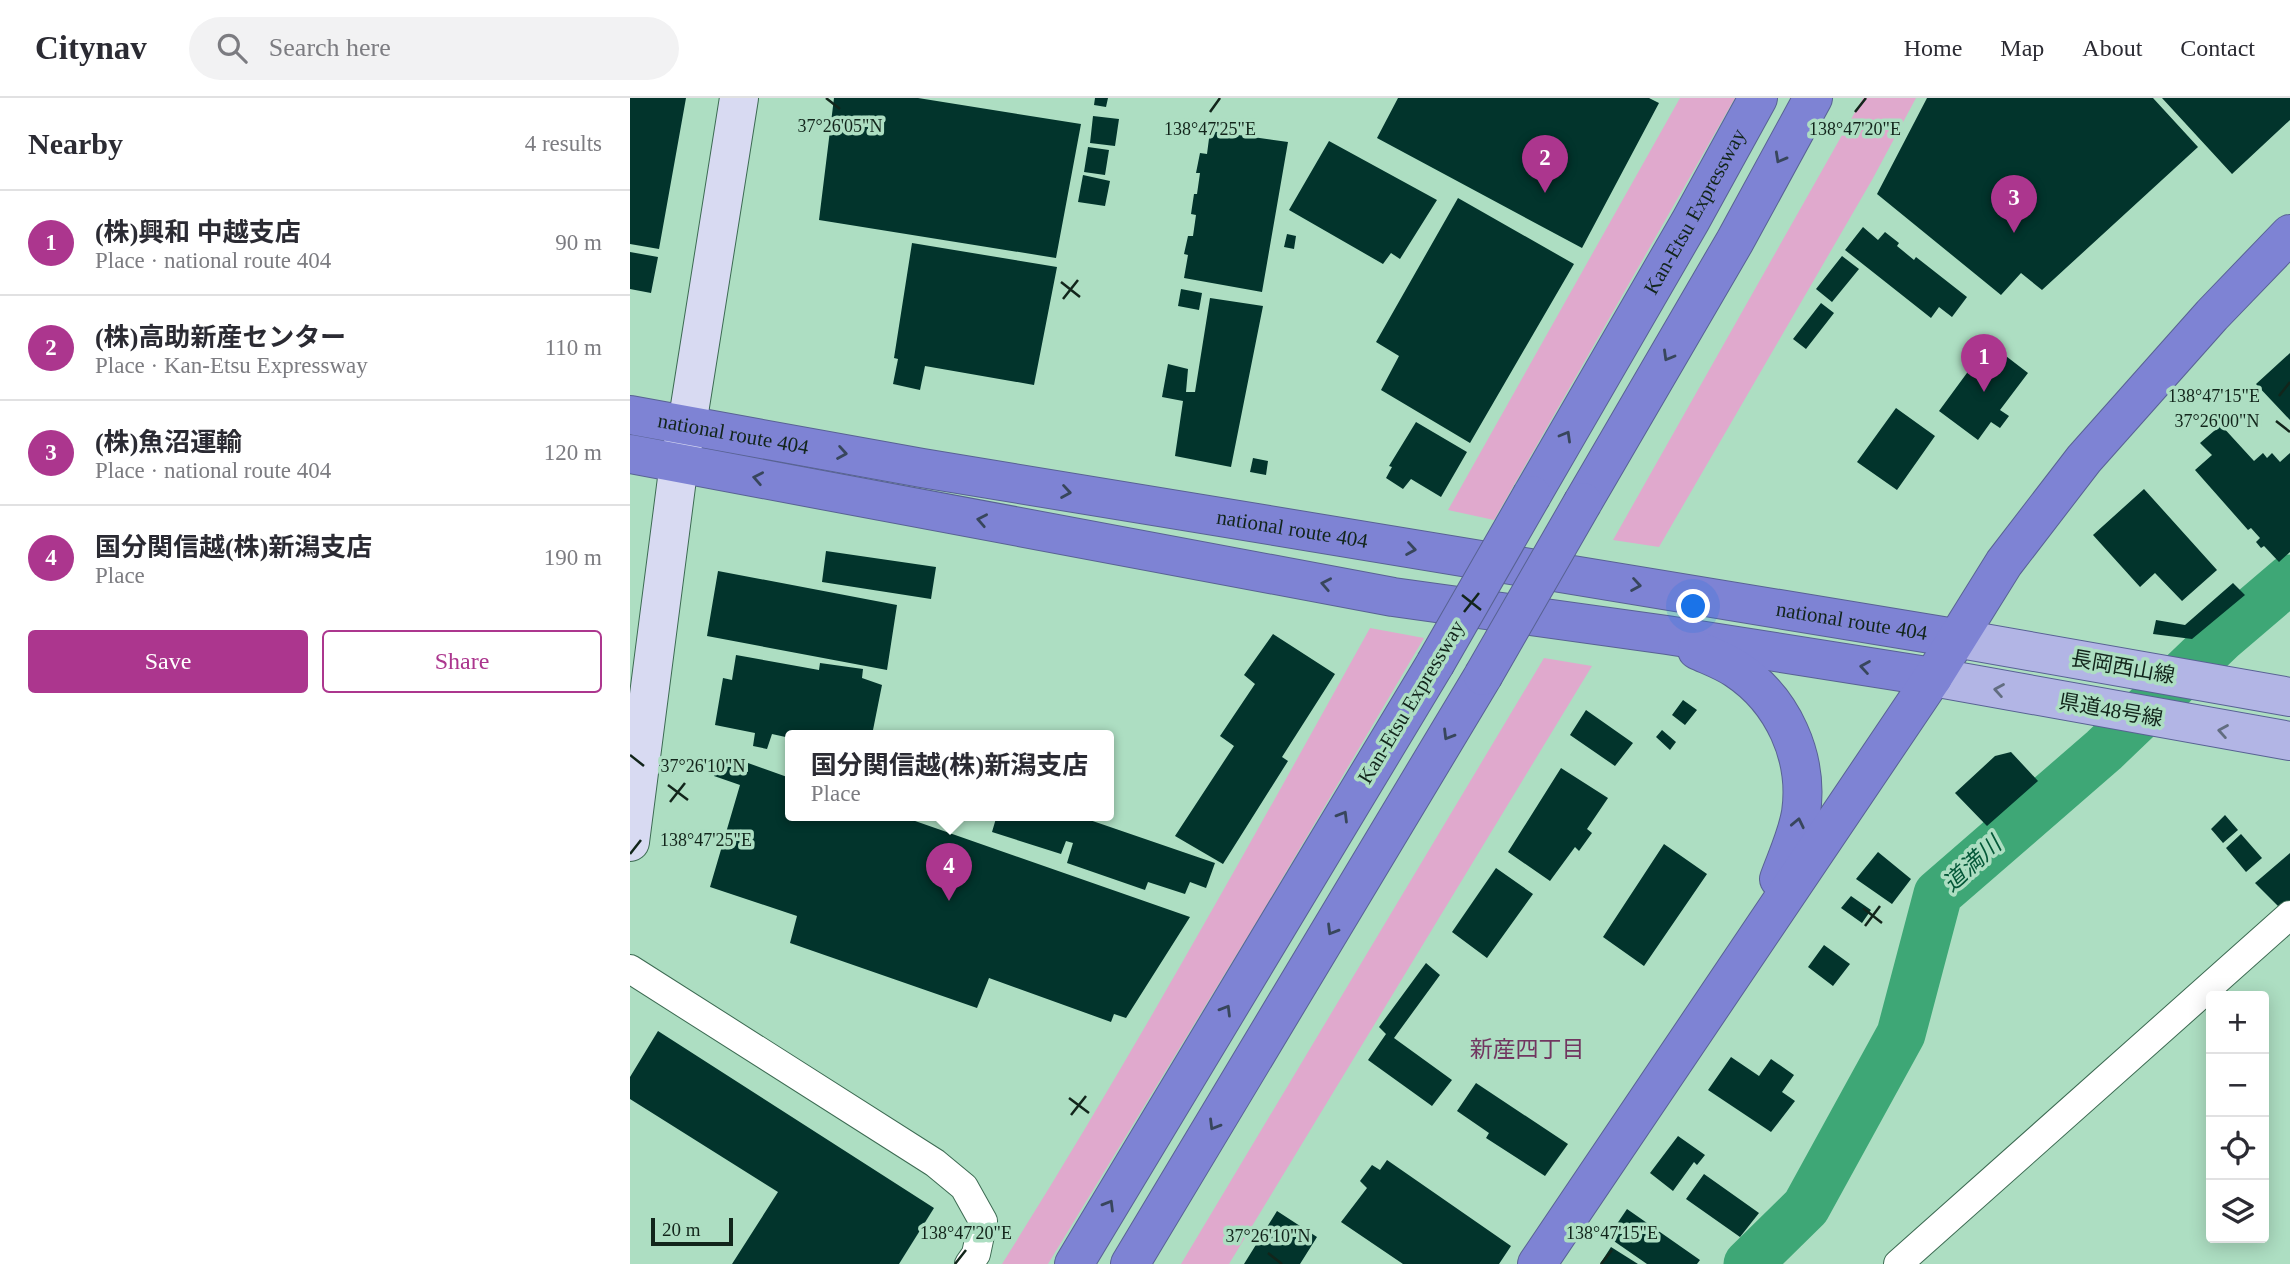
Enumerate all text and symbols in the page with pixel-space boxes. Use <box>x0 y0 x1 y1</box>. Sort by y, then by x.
search box <box>189 17 679 80</box>
icon: search <box>213 29 251 67</box>
text: Citynav <box>35 30 147 66</box>
text: Search here <box>269 33 391 62</box>
text: Home <box>1904 35 1962 61</box>
text: Map <box>2000 35 2044 61</box>
text: About <box>2082 35 2142 61</box>
text: Contact <box>2180 35 2255 61</box>
text: 37°26'05"N <box>798 116 882 136</box>
text: 138°47'25"E <box>1164 119 1256 139</box>
text: 138°47'20"E <box>1809 119 1901 139</box>
street label: Kan-Etsu Expressway <box>1639 124 1751 298</box>
text: Nearby <box>28 127 123 160</box>
text: 4 results <box>525 131 602 156</box>
pin: 2 <box>1522 135 1568 193</box>
one-way arrow <box>1775 151 1788 163</box>
pin: 3 <box>1991 175 2037 233</box>
text: (株)興和 中越支店 <box>95 218 301 247</box>
text: 1 <box>45 230 57 255</box>
text: 90 m <box>555 230 602 255</box>
text: Place · national route 404 <box>95 248 331 273</box>
text: (株)高助新産センター <box>95 323 346 352</box>
pin: 1 <box>1961 334 2007 392</box>
text: 2 <box>45 335 57 360</box>
text: 110 m <box>545 335 602 360</box>
one-way arrow <box>1663 348 1676 361</box>
text: Place · Kan-Etsu Expressway <box>95 353 368 378</box>
text: 138°47'15"E <box>2168 386 2260 406</box>
street label: national route 404 <box>656 408 811 459</box>
text: 37°26'00"N <box>2175 411 2259 431</box>
text: (株)魚沼運輸 <box>95 428 242 457</box>
one-way arrow <box>1558 431 1571 443</box>
text: 3 <box>45 440 57 465</box>
text: 120 m <box>544 440 602 465</box>
one-way arrow <box>836 445 848 460</box>
text: Place · national route 404 <box>95 458 331 483</box>
one-way arrow <box>752 471 764 486</box>
one-way arrow <box>1060 484 1072 499</box>
street label: national route 404 <box>1215 505 1370 553</box>
one-way arrow <box>976 513 988 528</box>
text: 国分関信越(株)新潟支店 <box>95 533 372 562</box>
one-way arrow <box>1405 541 1417 556</box>
text: 4 <box>45 545 57 570</box>
text: 190 m <box>544 545 602 570</box>
text: Place <box>95 563 145 588</box>
one-way arrow <box>1630 577 1642 592</box>
one-way arrow <box>1320 578 1332 593</box>
your location <box>1676 589 1710 623</box>
street label: national route 404 <box>1774 597 1930 645</box>
street label: Kan-Etsu Expressway <box>1353 616 1469 788</box>
button: Save <box>28 630 308 693</box>
button: Share <box>322 630 602 693</box>
street label: 長岡西山線 <box>2069 646 2177 688</box>
one-way arrow <box>1859 660 1871 675</box>
one-way arrow <box>1993 683 2005 698</box>
street label: 県道48号線 <box>2057 689 2165 731</box>
one-way arrow <box>2217 724 2229 739</box>
one-way arrow <box>1443 727 1456 740</box>
popup <box>785 730 1114 821</box>
text: 国分関信越(株)新潟支店 <box>811 751 1088 780</box>
text: 37°26'10"N <box>661 756 745 776</box>
text: Place <box>811 781 861 806</box>
one-way arrow <box>1335 810 1348 823</box>
one-way arrow <box>1790 817 1805 829</box>
text: 138°47'25"E <box>660 830 752 850</box>
water label: 道満川 <box>1938 830 2008 896</box>
pin: 4 <box>926 843 972 901</box>
one-way arrow <box>1327 923 1340 936</box>
map controls <box>2206 991 2269 1243</box>
button: + <box>2206 991 2269 1054</box>
one-way arrow <box>1217 1005 1230 1018</box>
district label: 新産四丁目 <box>1470 1037 1585 1062</box>
button: − <box>2206 1054 2269 1117</box>
one-way arrow <box>1209 1117 1222 1130</box>
button: locate <box>2206 1117 2269 1180</box>
button: layers <box>2206 1180 2269 1243</box>
one-way arrow <box>1100 1200 1113 1213</box>
scale bar <box>651 1215 733 1247</box>
text: 20 m <box>662 1219 701 1240</box>
text: 138°47'20"E <box>920 1223 1012 1243</box>
text: 138°47'15"E <box>1566 1223 1658 1243</box>
text: 37°26'10"N <box>1226 1226 1310 1246</box>

